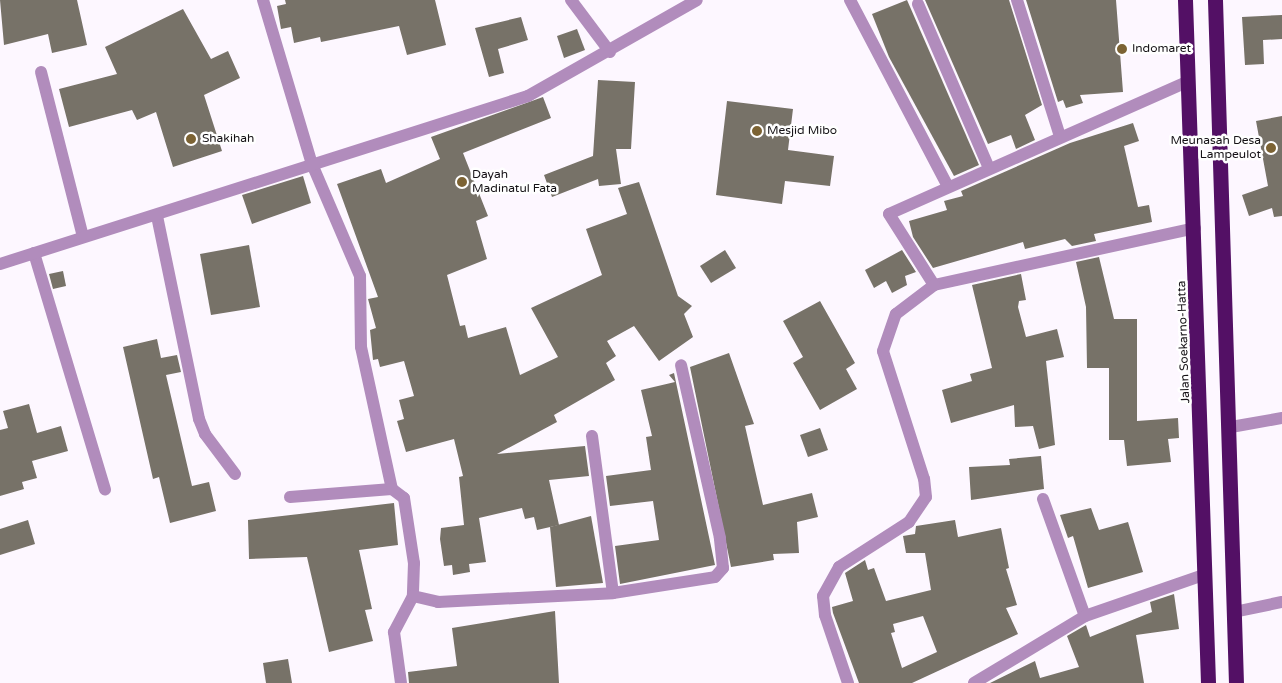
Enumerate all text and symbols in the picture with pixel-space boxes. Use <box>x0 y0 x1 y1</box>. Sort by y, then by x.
place label: Indomaret <box>1132 42 1191 56</box>
marker: Indomaret <box>1116 43 1128 55</box>
place label: Mesjid Mibo <box>767 124 837 138</box>
marker: Mesjid Mibo <box>751 125 763 137</box>
marker: Shakihah <box>184 132 198 146</box>
place label: Shakihah <box>202 132 254 146</box>
place label: Meunasah Desa Lampeulot <box>1170 134 1261 162</box>
marker: Meunasah Desa Lampeulot <box>1265 142 1277 154</box>
place label: Dayah Madinatul Fata <box>472 168 557 196</box>
marker: Dayah Madinatul Fata <box>456 176 468 188</box>
street label: Jalan Soekarno-Hatta <box>1175 280 1193 404</box>

